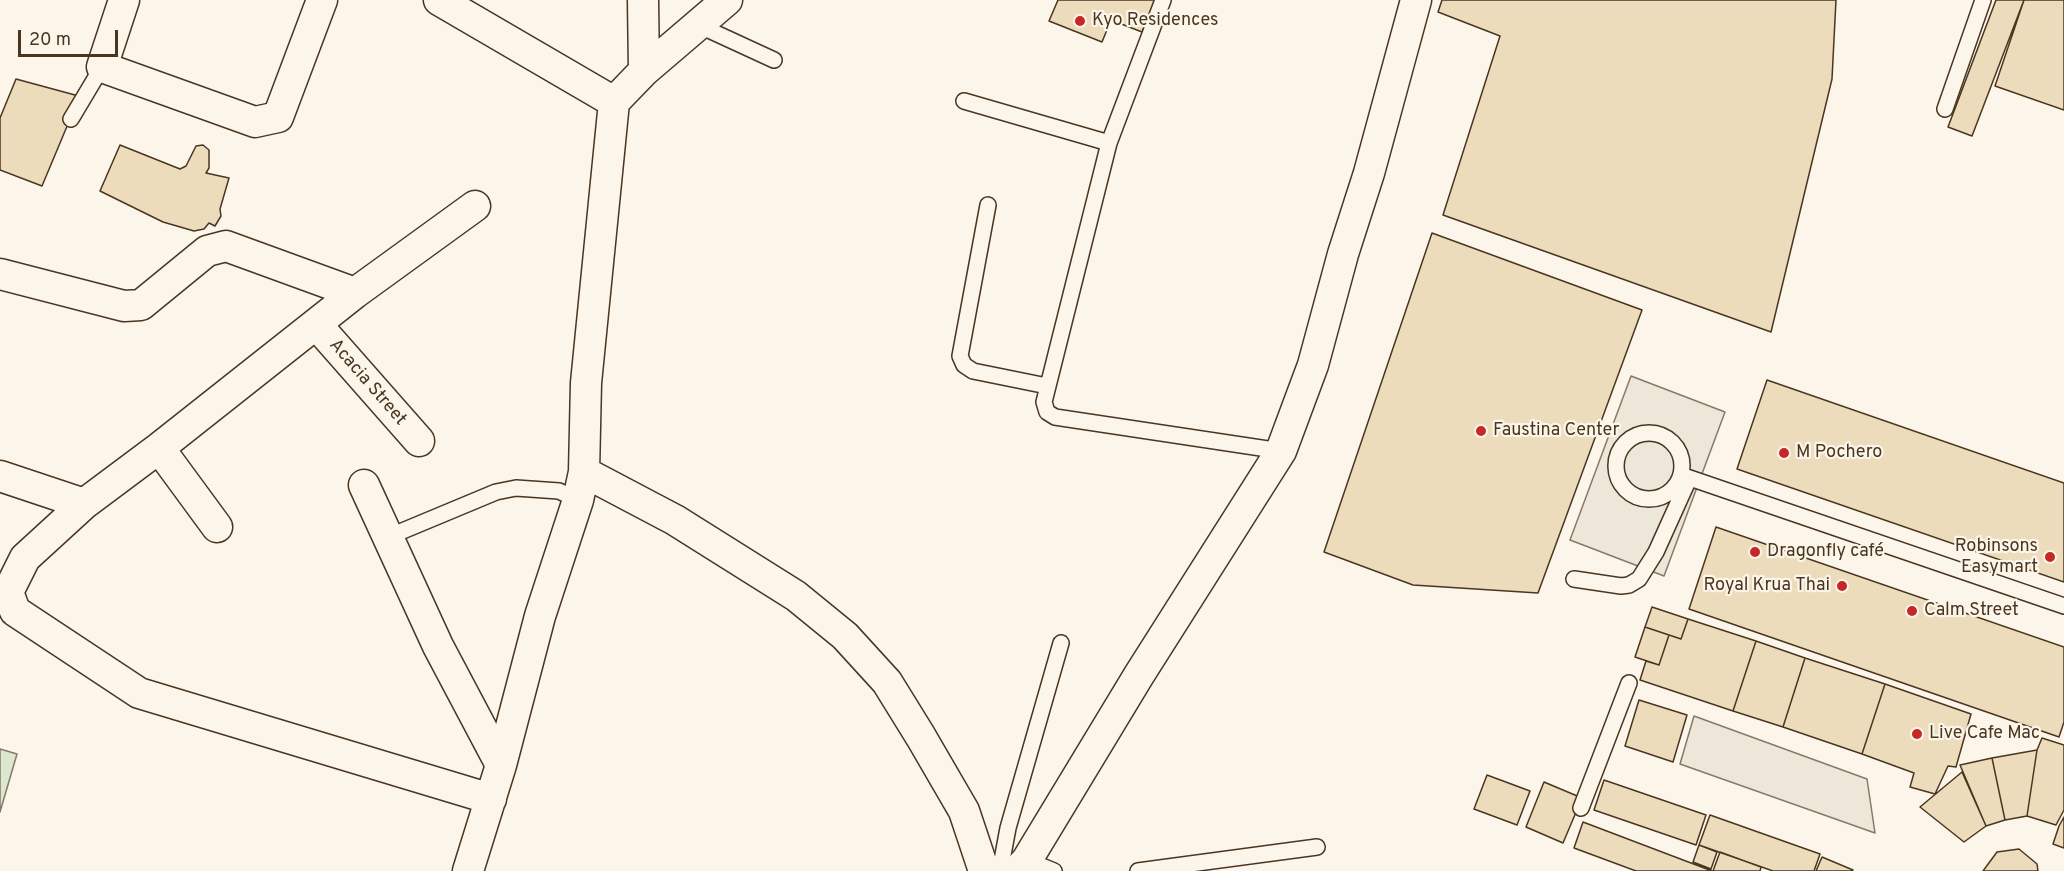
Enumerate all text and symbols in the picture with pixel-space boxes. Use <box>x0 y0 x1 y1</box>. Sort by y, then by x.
place label: Kyo Residences <box>1092 10 1218 32</box>
marker: Kyo Residences <box>1073 14 1087 28</box>
scale bar <box>21 18 122 56</box>
text: 20 m <box>29 29 71 52</box>
street label: Acacia Street <box>324 335 410 431</box>
place label: Faustina Center <box>1493 420 1619 442</box>
marker: Faustina Center <box>1474 424 1488 438</box>
place label: M Pochero <box>1796 442 1882 464</box>
marker: M Pochero <box>1777 446 1791 460</box>
place label: Robinsons Easymart <box>1955 536 2038 578</box>
place label: Dragonfly café <box>1767 541 1884 563</box>
marker: Dragonfly café <box>1748 545 1762 559</box>
marker: Robinsons Easymart <box>2043 550 2057 564</box>
place label: Royal Krua Thai <box>1704 575 1830 597</box>
marker: Royal Krua Thai <box>1835 579 1849 593</box>
place label: Calm Street <box>1924 600 2019 622</box>
marker: Calm Street <box>1905 604 1919 618</box>
place label: Live Cafe Mac <box>1929 723 2040 745</box>
marker: Live Cafe Mac <box>1910 727 1924 741</box>

